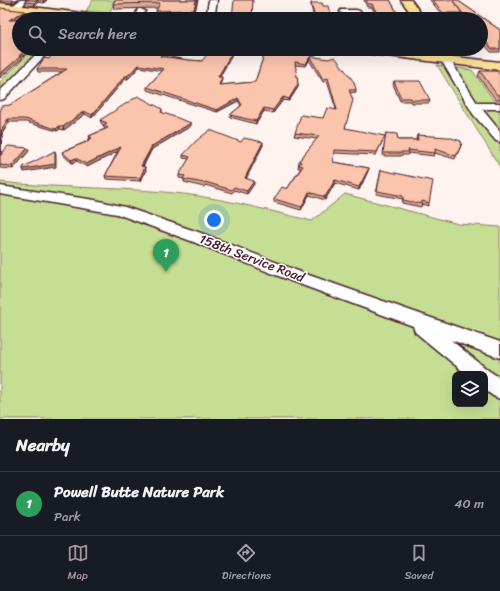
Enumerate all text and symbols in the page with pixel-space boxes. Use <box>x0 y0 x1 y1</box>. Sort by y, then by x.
search box <box>12 12 488 56</box>
text: Search here <box>58 21 137 47</box>
icon: search <box>26 23 48 45</box>
your location <box>204 210 224 230</box>
street label: 158th Service Road <box>196 227 309 289</box>
pin: 1 <box>153 239 179 272</box>
map controls <box>452 371 488 407</box>
button: layers <box>452 371 488 407</box>
text: Nearby <box>16 430 70 460</box>
text: Powell Butte Nature Park <box>54 479 224 505</box>
text: 1 <box>26 492 32 515</box>
text: 40 m <box>454 492 484 515</box>
text: Park <box>54 505 81 528</box>
tab: Map <box>67 542 89 585</box>
tab: Directions <box>222 542 271 585</box>
tab: Saved <box>404 542 433 585</box>

